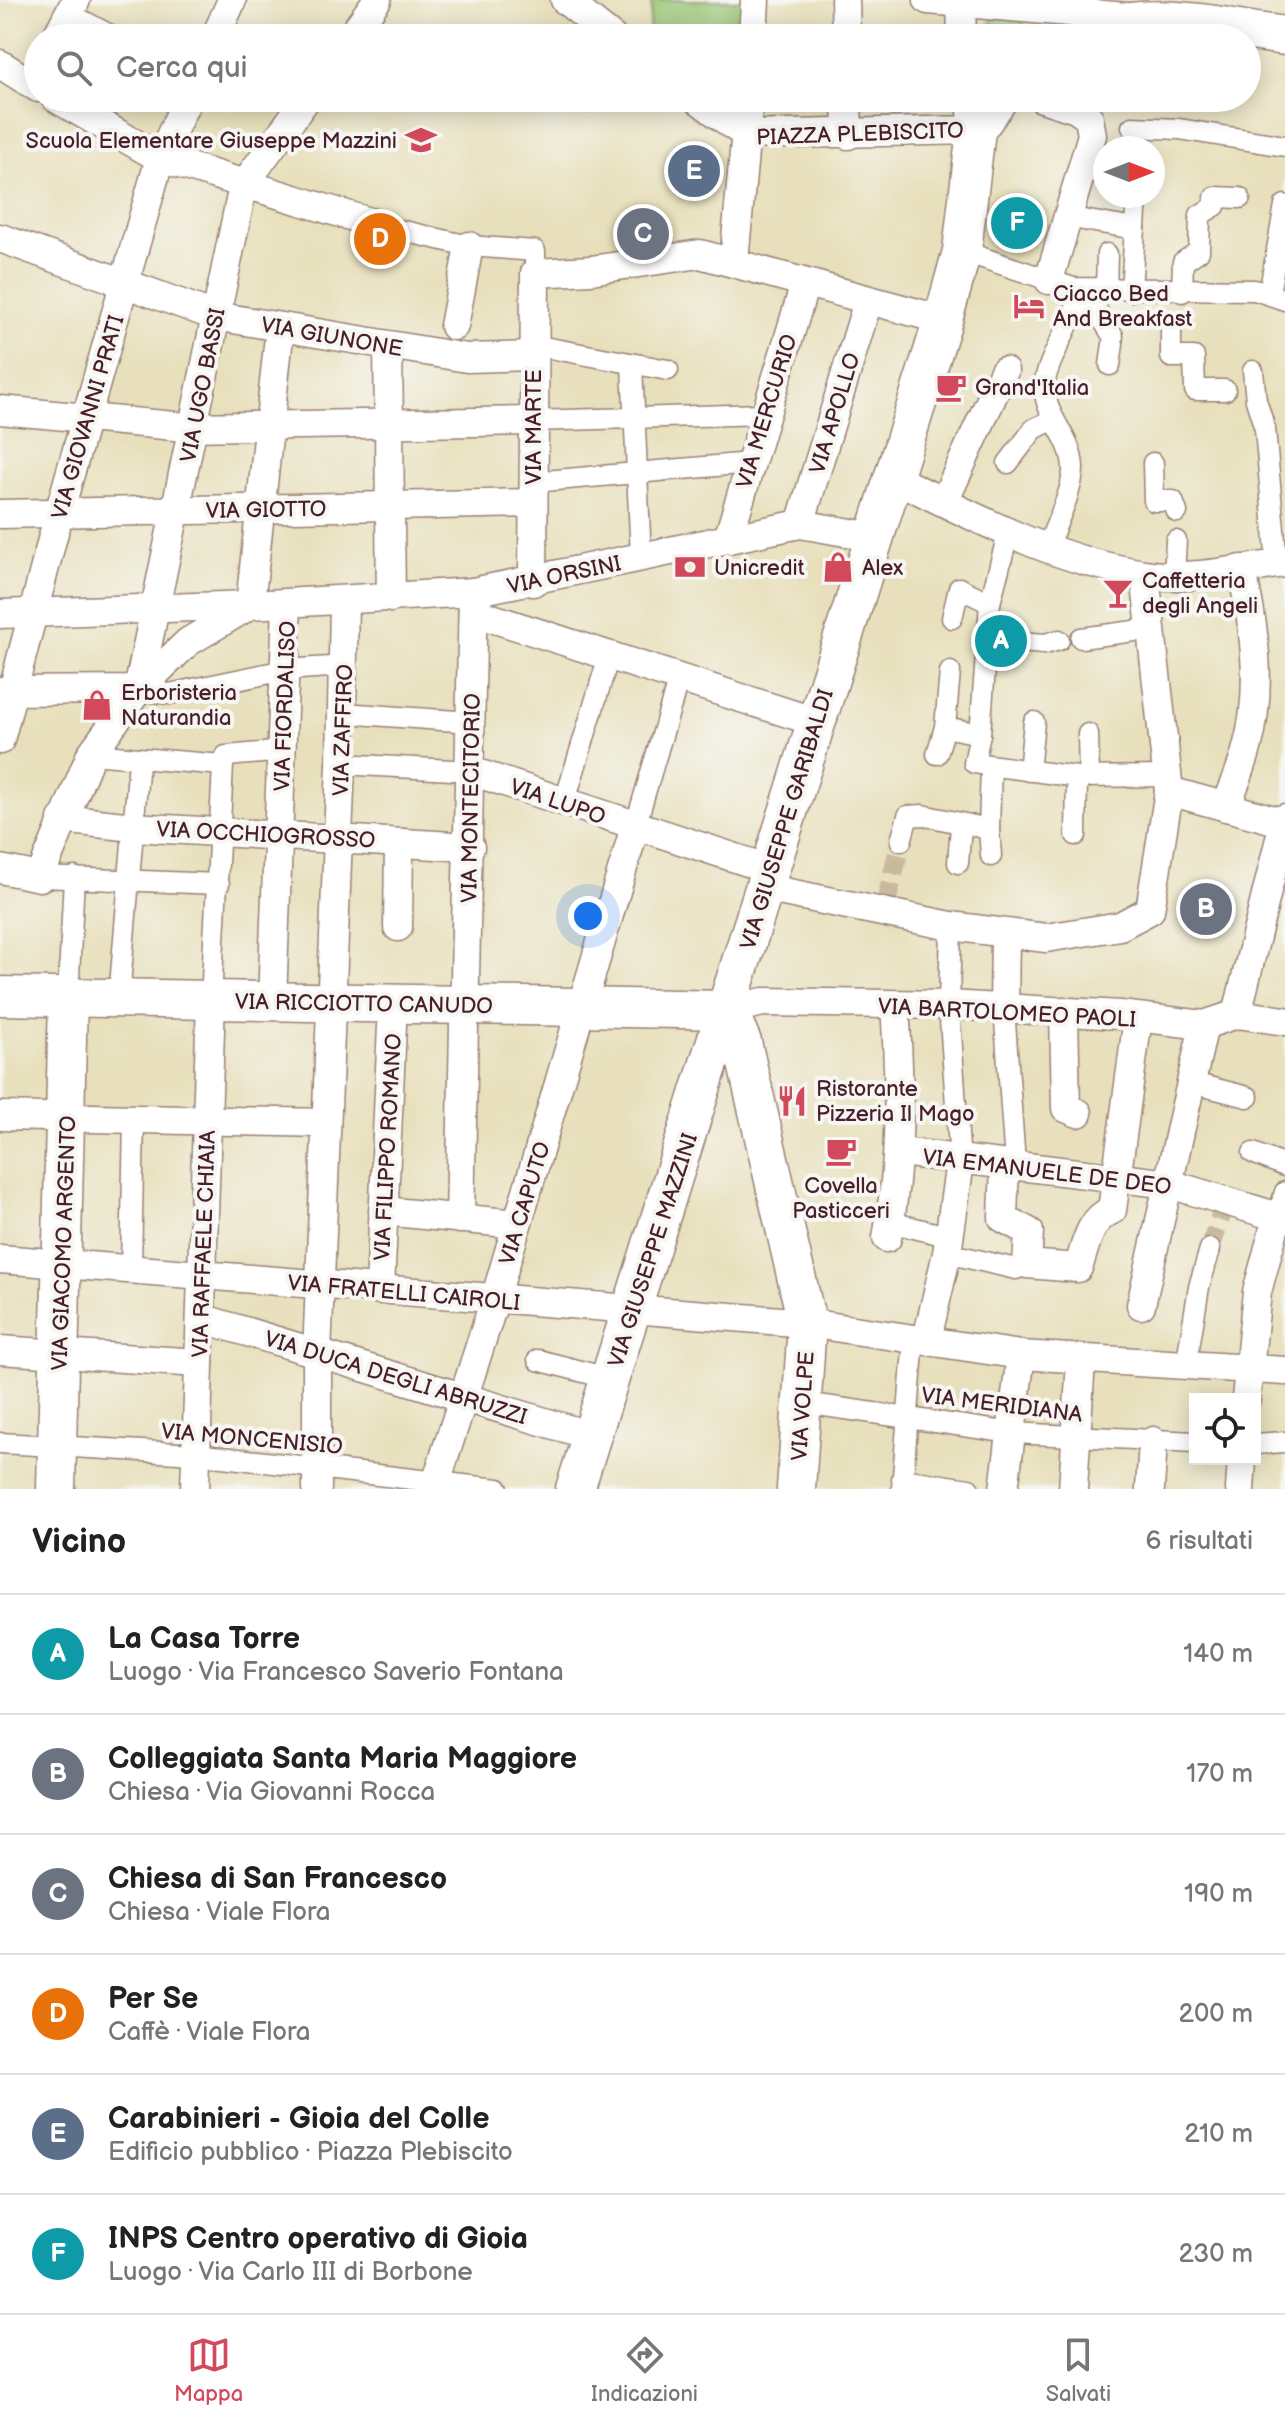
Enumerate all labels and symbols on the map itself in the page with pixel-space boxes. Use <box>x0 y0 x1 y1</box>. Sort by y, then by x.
street label: PIAZZA PLEBISCITO <box>756 117 964 152</box>
school or university icon: Scuola Elementare Giuseppe Mazzini <box>404 123 438 157</box>
place label: Scuola Elementare Giuseppe Mazzini <box>26 128 397 155</box>
north arrow <box>1093 136 1165 208</box>
pin: E <box>668 141 720 201</box>
pin: F <box>991 193 1043 253</box>
pin: C <box>617 204 669 264</box>
pin: D <box>354 209 406 269</box>
place label: Ciacco Bed And Breakfast <box>1053 281 1193 333</box>
hotel icon: Ciacco Bed And Breakfast <box>1012 289 1046 323</box>
street label: VIA UGO BASSI <box>175 305 232 465</box>
street label: VIA GIOVANNI PRATI <box>46 312 131 523</box>
street label: VIA GIUNONE <box>259 312 405 363</box>
street label: VIA MERCURIO <box>731 331 804 492</box>
street label: VIA APOLLO <box>804 350 867 477</box>
street label: VIA MARTE <box>521 369 548 485</box>
cafe icon: Grand'Italia <box>934 370 968 404</box>
place label: Grand'Italia <box>975 375 1089 402</box>
street label: VIA GIOTTO <box>206 496 327 525</box>
street label: VIA ORSINI <box>505 550 624 601</box>
bank icon: Unicredit <box>673 550 707 584</box>
shop icon: Alex <box>821 550 855 584</box>
place label: Unicredit <box>714 555 805 582</box>
place label: Alex <box>862 555 904 582</box>
place label: Caffetteria degli Angeli <box>1142 568 1258 620</box>
bar icon: Caffetteria degli Angeli <box>1101 576 1135 610</box>
pin: A <box>975 611 1027 671</box>
street label: VIA FIORDALISO <box>269 620 302 792</box>
street label: VIA ZAFFIRO <box>328 664 359 797</box>
place label: Erboristeria Naturandia <box>121 680 237 732</box>
street label: VIA GIUSEPPE GARIBALDI <box>735 686 840 953</box>
shop icon: Erboristeria Naturandia <box>80 688 114 722</box>
street label: VIA MONTECITORIO <box>456 693 487 903</box>
street label: VIA LUPO <box>506 774 609 831</box>
street label: VIA OCCHIOGROSSO <box>156 816 376 855</box>
pin: B <box>1180 879 1232 939</box>
your location <box>568 896 608 936</box>
street label: VIA RICCIOTTO CANUDO <box>235 989 493 1020</box>
street label: VIA BARTOLOMEO PAOLI <box>877 993 1137 1034</box>
street label: VIA FILIPPO ROMANO <box>369 1033 408 1261</box>
place label: Ristorante Pizzeria Il Mago <box>816 1076 975 1128</box>
restaurant icon: Ristorante Pizzeria Il Mago <box>775 1084 809 1118</box>
street label: VIA GIACOMO ARGENTO <box>47 1115 82 1371</box>
street label: VIA RAFFAELE CHIAIA <box>187 1129 222 1358</box>
street label: VIA GIUSEPPE MAZZINI <box>603 1130 704 1371</box>
cafe icon: Covella Pasticceri <box>824 1134 858 1168</box>
street label: VIA CAPUTO <box>494 1139 557 1268</box>
street label: VIA EMANUELE DE DEO <box>921 1144 1173 1201</box>
place label: Covella Pasticceri <box>792 1173 890 1225</box>
street label: VIA FRATELLI CAIROLI <box>286 1270 521 1317</box>
street label: VIA DUCA DEGLI ABRUZZI <box>261 1326 530 1431</box>
street label: VIA VOLPE <box>786 1350 821 1462</box>
street label: VIA MERIDIANA <box>920 1382 1084 1429</box>
street label: VIA MONCENISIO <box>160 1418 344 1461</box>

